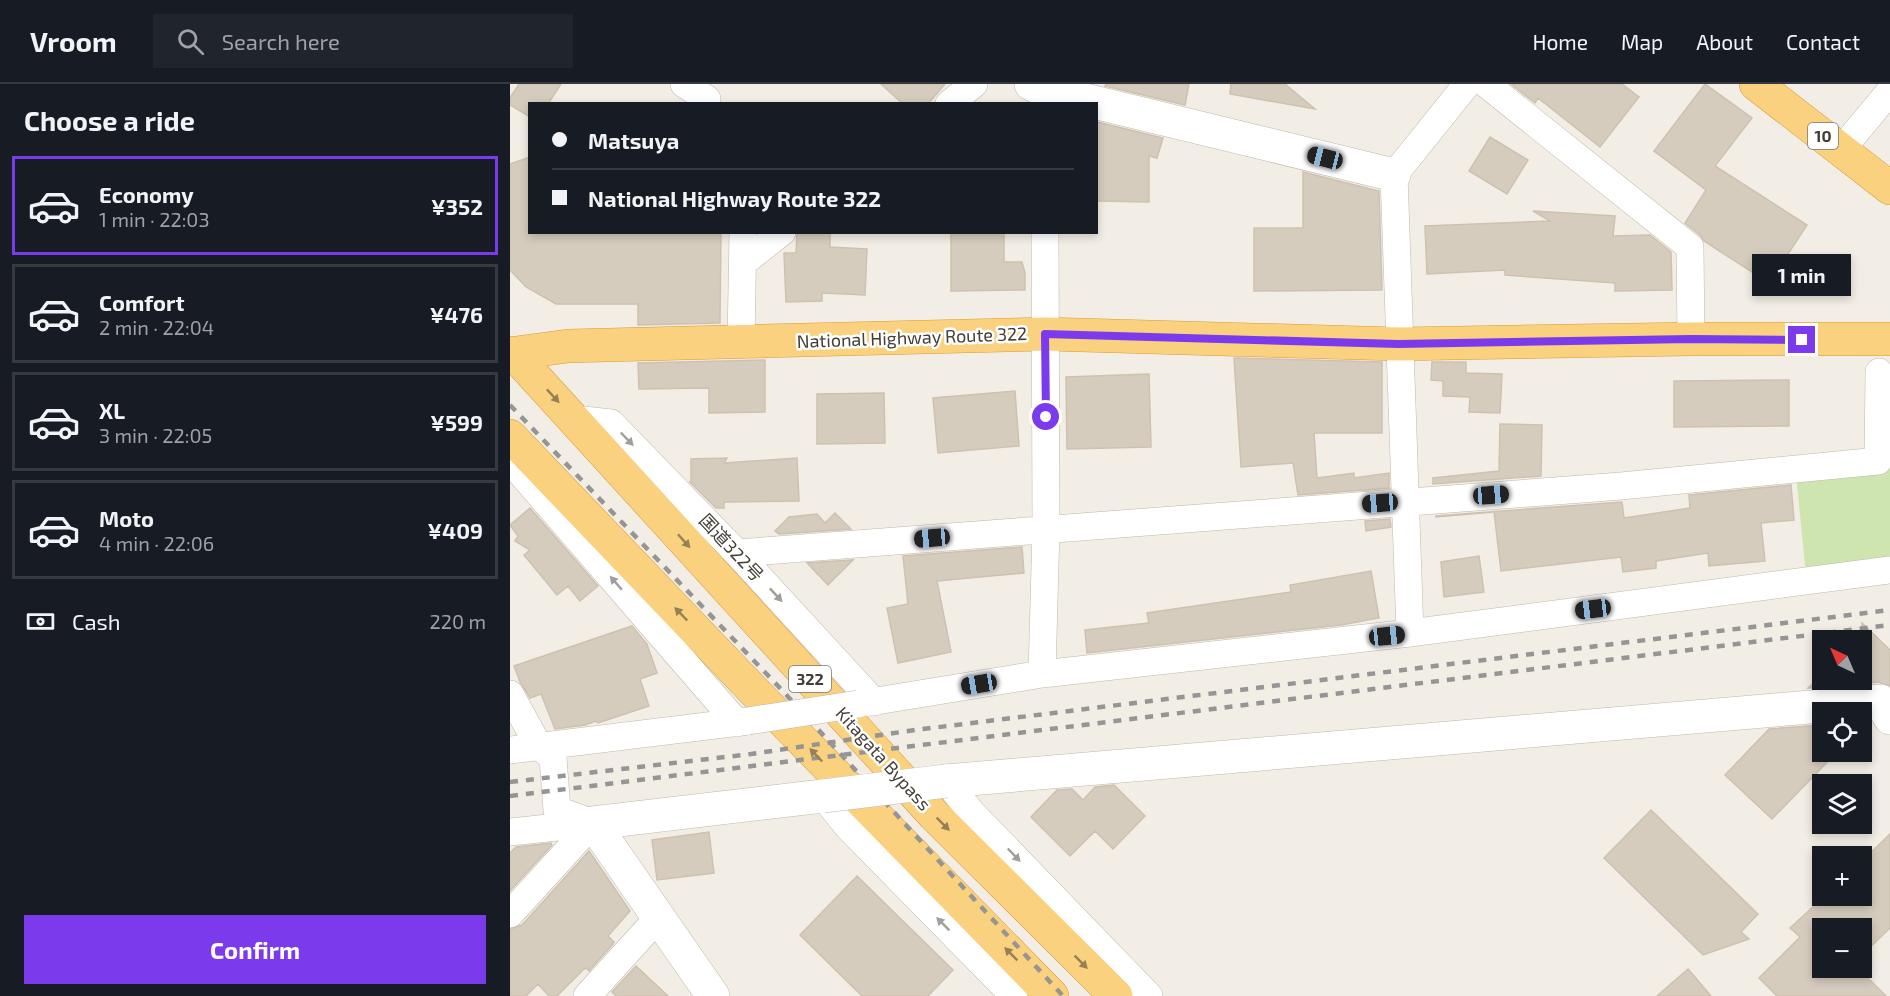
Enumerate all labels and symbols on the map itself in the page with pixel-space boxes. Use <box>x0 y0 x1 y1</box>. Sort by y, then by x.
road number: 10 <box>1808 123 1838 149</box>
car <box>1305 145 1345 171</box>
callout: 1 min <box>1752 253 1852 295</box>
street label: National Highway Route 322 <box>796 322 1028 352</box>
route end <box>1788 326 1815 353</box>
one-way arrow <box>546 388 559 403</box>
route start <box>1032 403 1059 430</box>
one-way arrow <box>619 431 633 445</box>
car <box>1472 485 1510 505</box>
car <box>1361 493 1399 513</box>
street label: 国道322号 <box>695 509 769 586</box>
car <box>913 527 951 549</box>
one-way arrow <box>677 533 691 548</box>
one-way arrow <box>610 576 623 591</box>
one-way arrow <box>769 587 782 602</box>
car <box>1574 598 1612 620</box>
one-way arrow <box>674 608 688 622</box>
car <box>1368 625 1406 647</box>
north arrow <box>1812 630 1872 690</box>
road number: 322 <box>789 666 831 692</box>
car <box>960 672 998 696</box>
street label: Kitagata Bypass <box>831 702 936 815</box>
one-way arrow <box>809 747 823 762</box>
one-way arrow <box>935 817 949 831</box>
one-way arrow <box>1006 848 1020 862</box>
one-way arrow <box>937 918 951 932</box>
one-way arrow <box>1004 947 1018 962</box>
one-way arrow <box>1074 954 1088 968</box>

